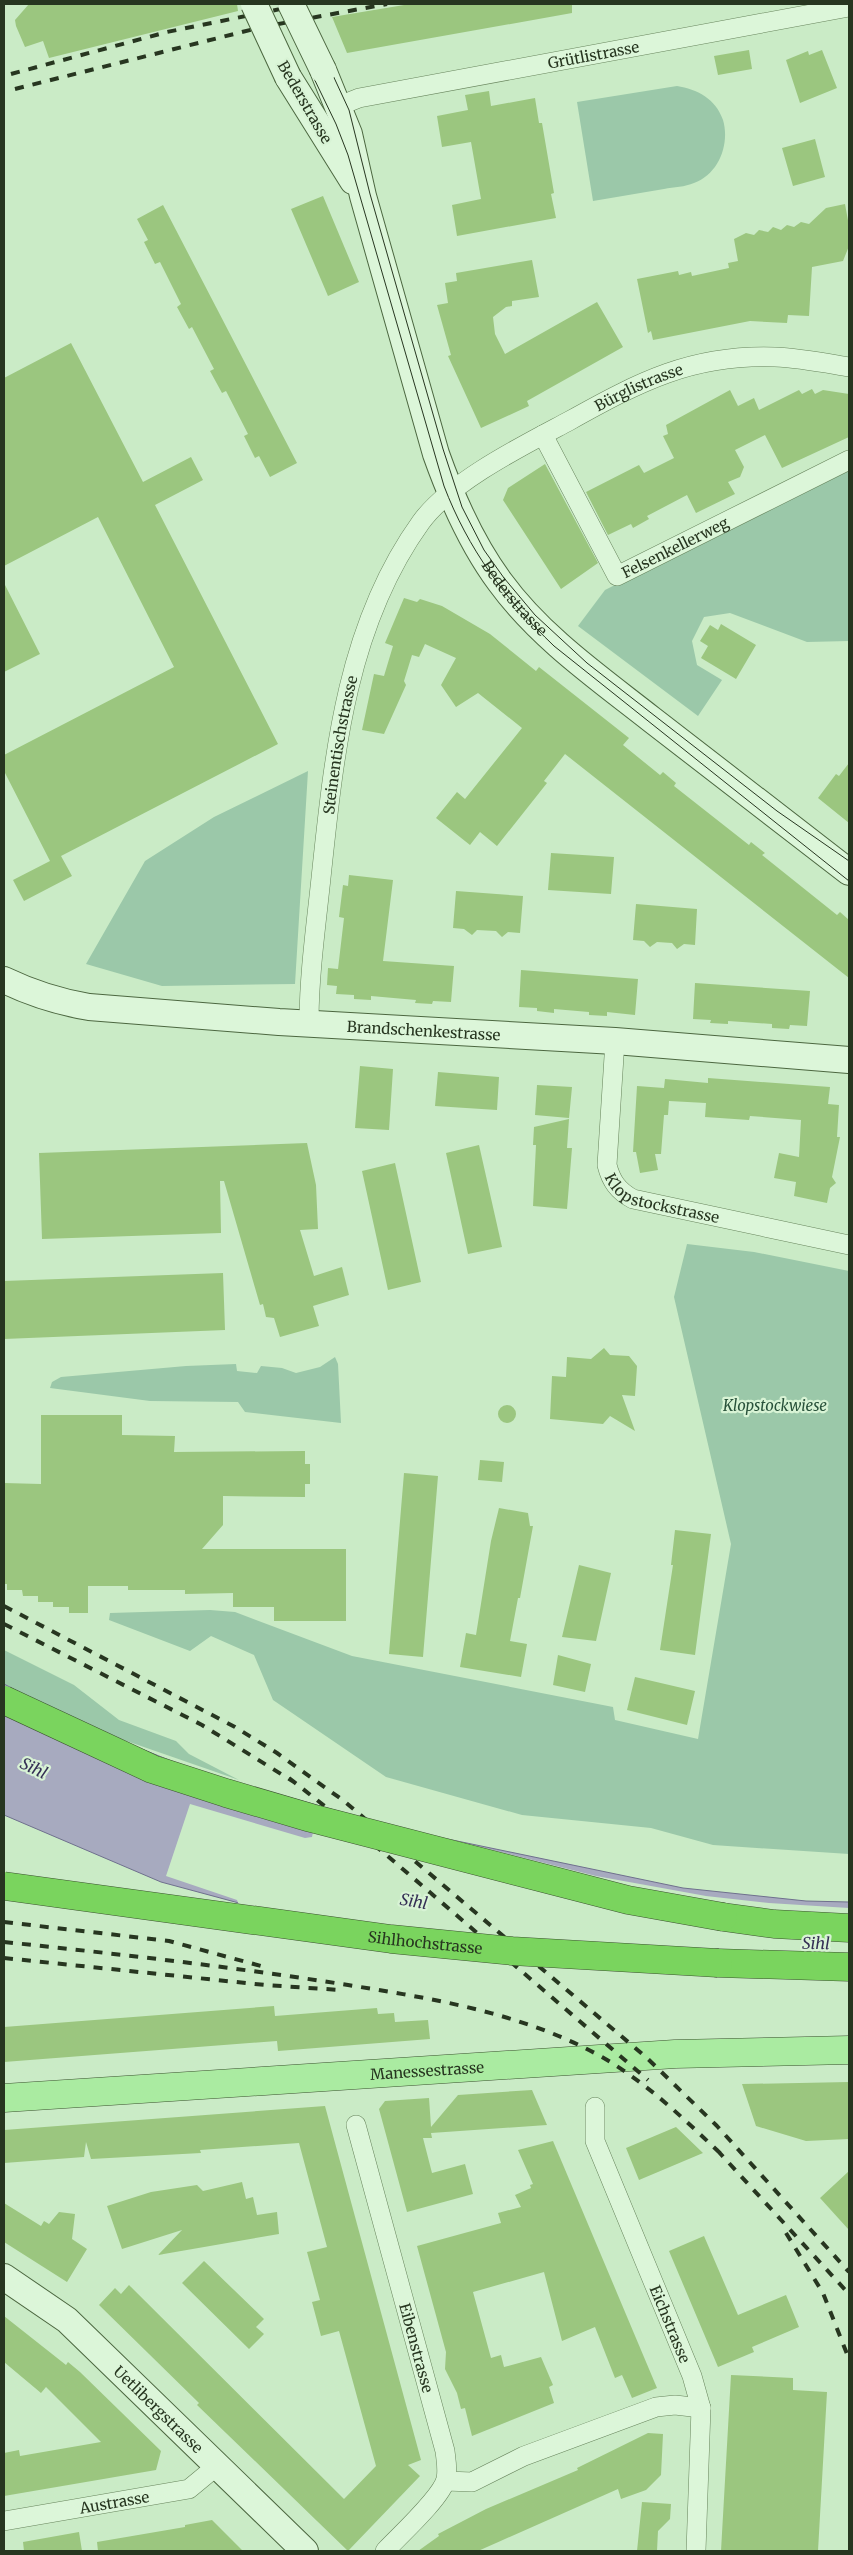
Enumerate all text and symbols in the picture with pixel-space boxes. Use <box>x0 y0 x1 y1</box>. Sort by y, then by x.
street label: Grütlistrasse <box>546 37 641 72</box>
street label: Bederstrasse <box>274 57 336 147</box>
street label: Bürglistrasse <box>591 359 685 415</box>
street label: Felsenkellerweg <box>618 512 732 582</box>
street label: Bederstrasse <box>478 556 552 640</box>
street label: Steinentischstrasse <box>318 673 361 815</box>
street label: Brandschenkestrasse <box>346 1016 501 1044</box>
street label: Klopstockstrasse <box>601 1170 721 1227</box>
park label: Klopstockwiese <box>722 1396 827 1415</box>
water label: Sihl <box>17 1753 51 1783</box>
water label: Sihl <box>399 1889 430 1913</box>
street label: Sihlhochstrasse <box>367 1926 484 1958</box>
water label: Sihl <box>802 1933 830 1953</box>
street label: Manessestrasse <box>370 2057 485 2083</box>
street label: Eichstrasse <box>646 2282 695 2366</box>
street label: Eibenstrasse <box>396 2301 438 2395</box>
street label: Uetlibergstrasse <box>110 2361 207 2457</box>
street label: Austrasse <box>77 2487 151 2517</box>

